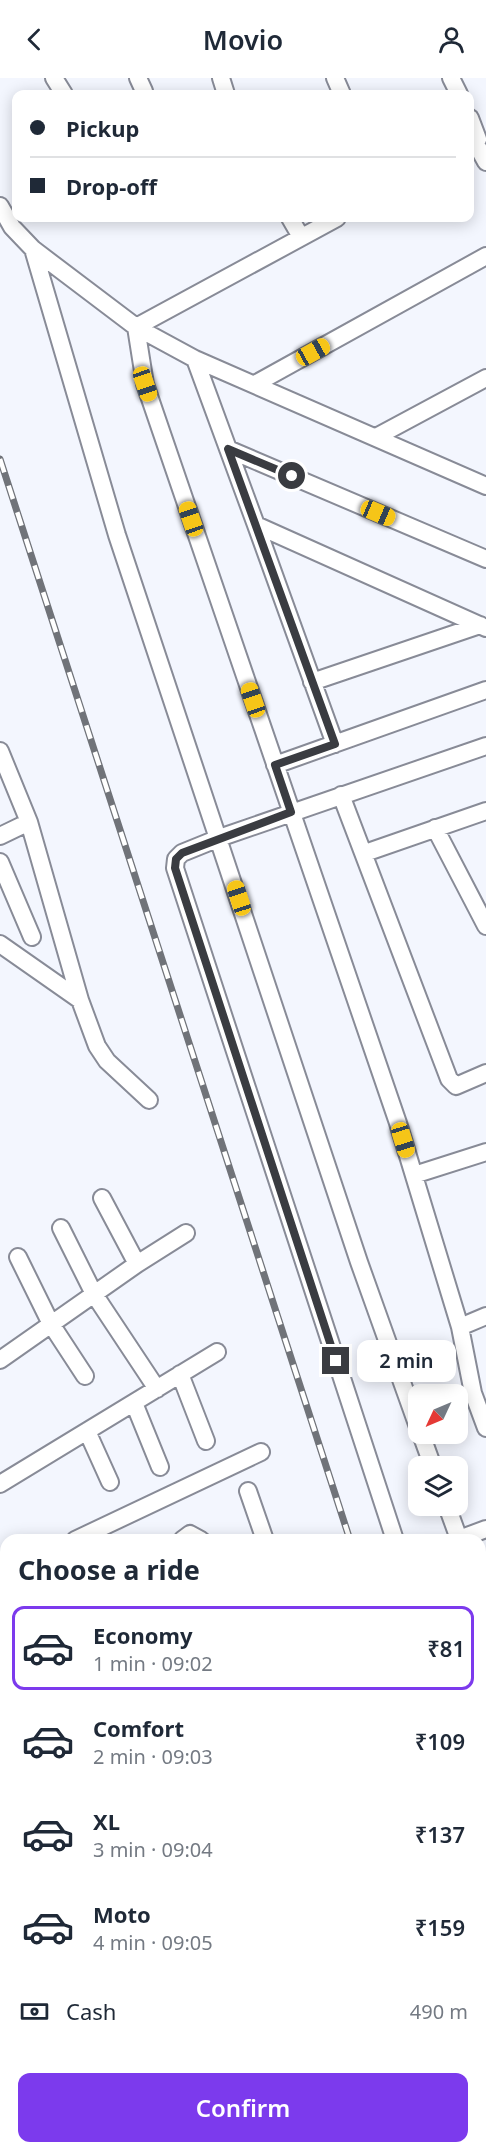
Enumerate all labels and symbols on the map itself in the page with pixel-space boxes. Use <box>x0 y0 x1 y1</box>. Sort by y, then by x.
car <box>293 335 333 369</box>
car <box>131 364 159 404</box>
route start <box>278 462 305 489</box>
car <box>358 498 398 528</box>
car <box>177 499 205 539</box>
car <box>239 680 267 720</box>
car <box>225 878 253 918</box>
car <box>389 1120 417 1160</box>
callout: 2 min <box>357 1340 456 1382</box>
route end <box>322 1347 349 1374</box>
north arrow <box>408 1384 468 1444</box>

